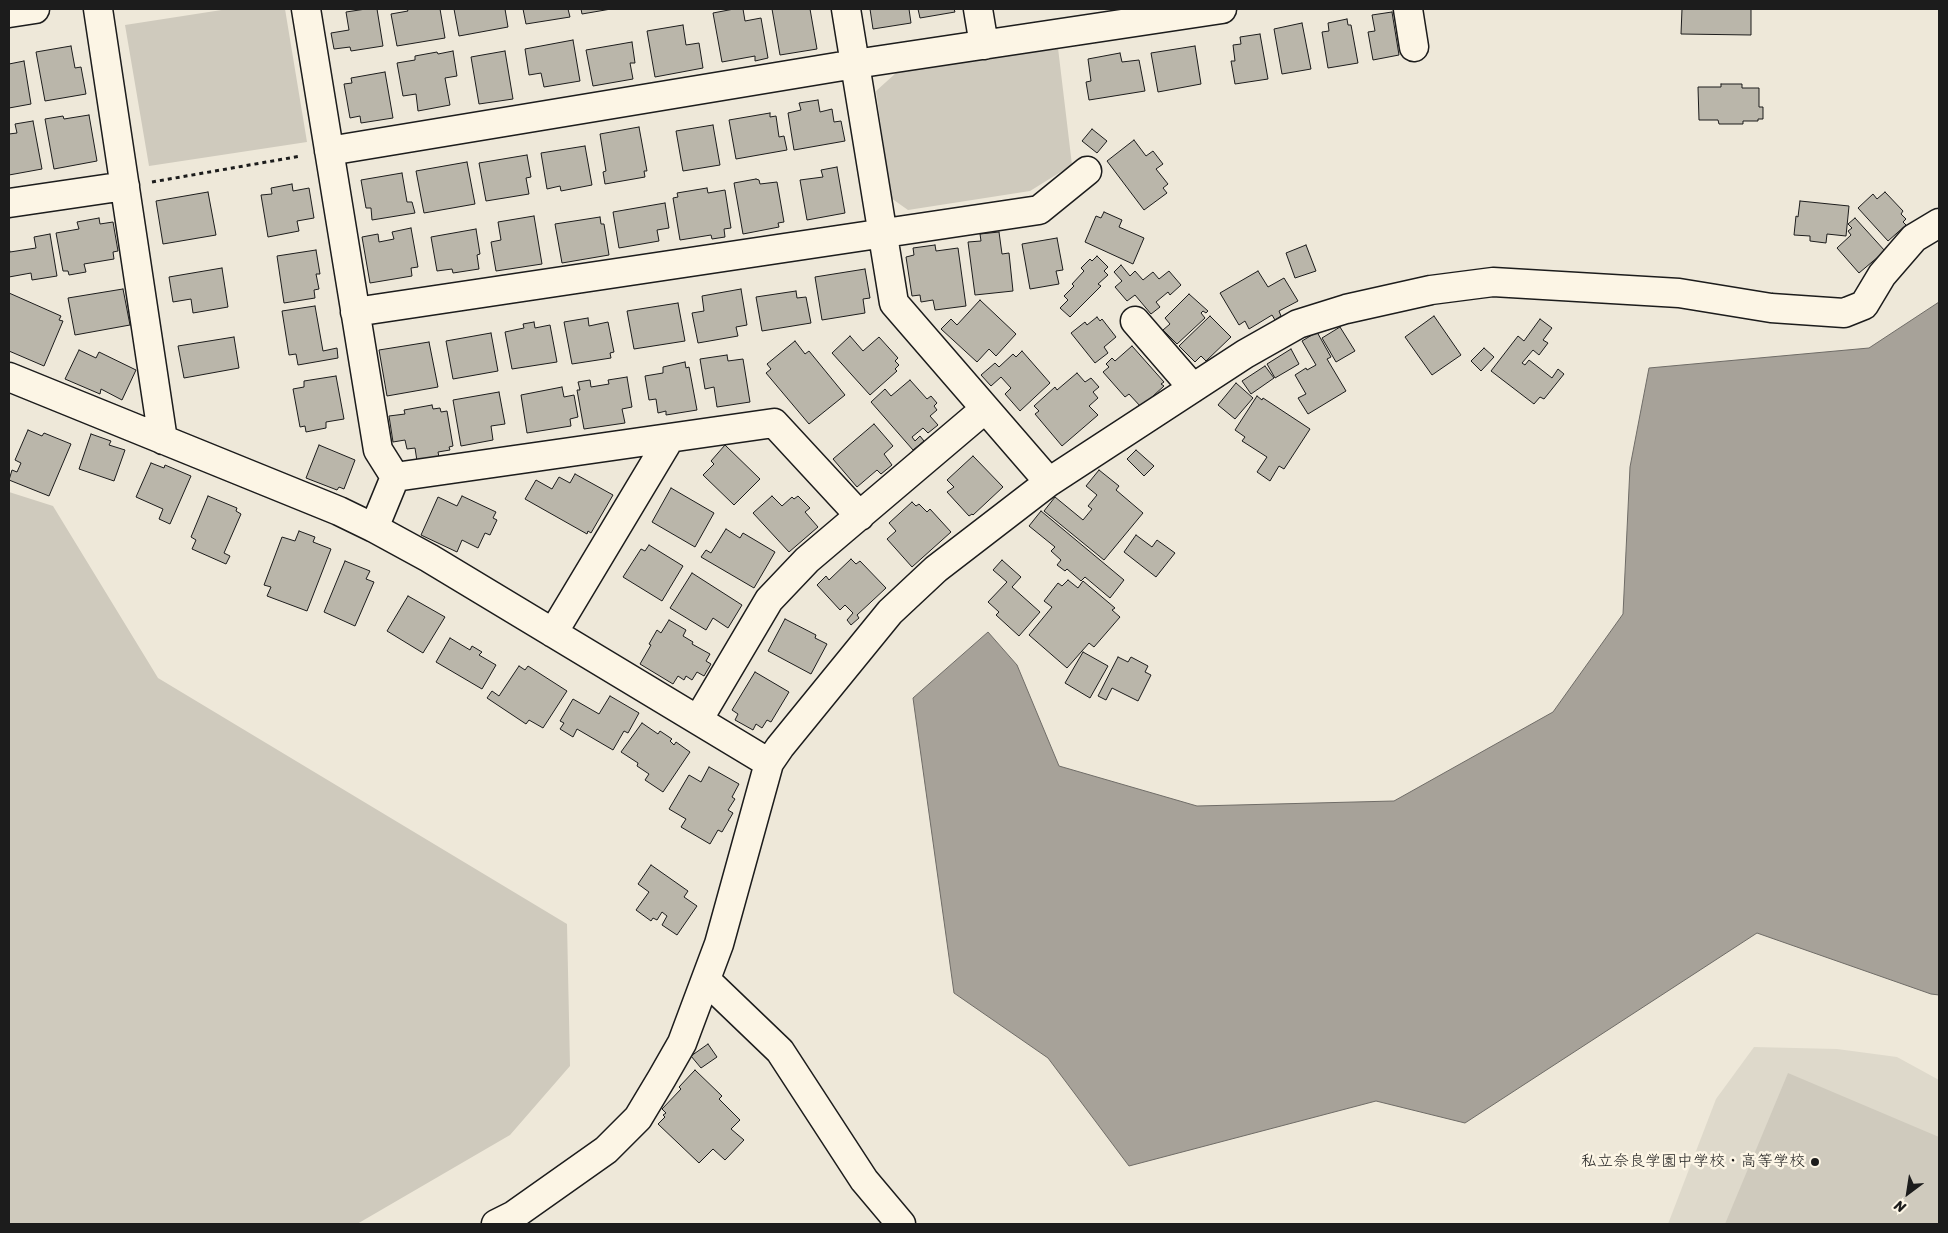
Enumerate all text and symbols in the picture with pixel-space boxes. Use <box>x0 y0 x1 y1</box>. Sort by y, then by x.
place label: 私立奈良学園中学校・高等学校 <box>1581 1152 1805 1172</box>
marker: 私立奈良学園中学校・高等学校 <box>1809 1156 1821 1168</box>
north arrow <box>1883 1168 1933 1218</box>
text: N <box>1889 1193 1911 1220</box>

